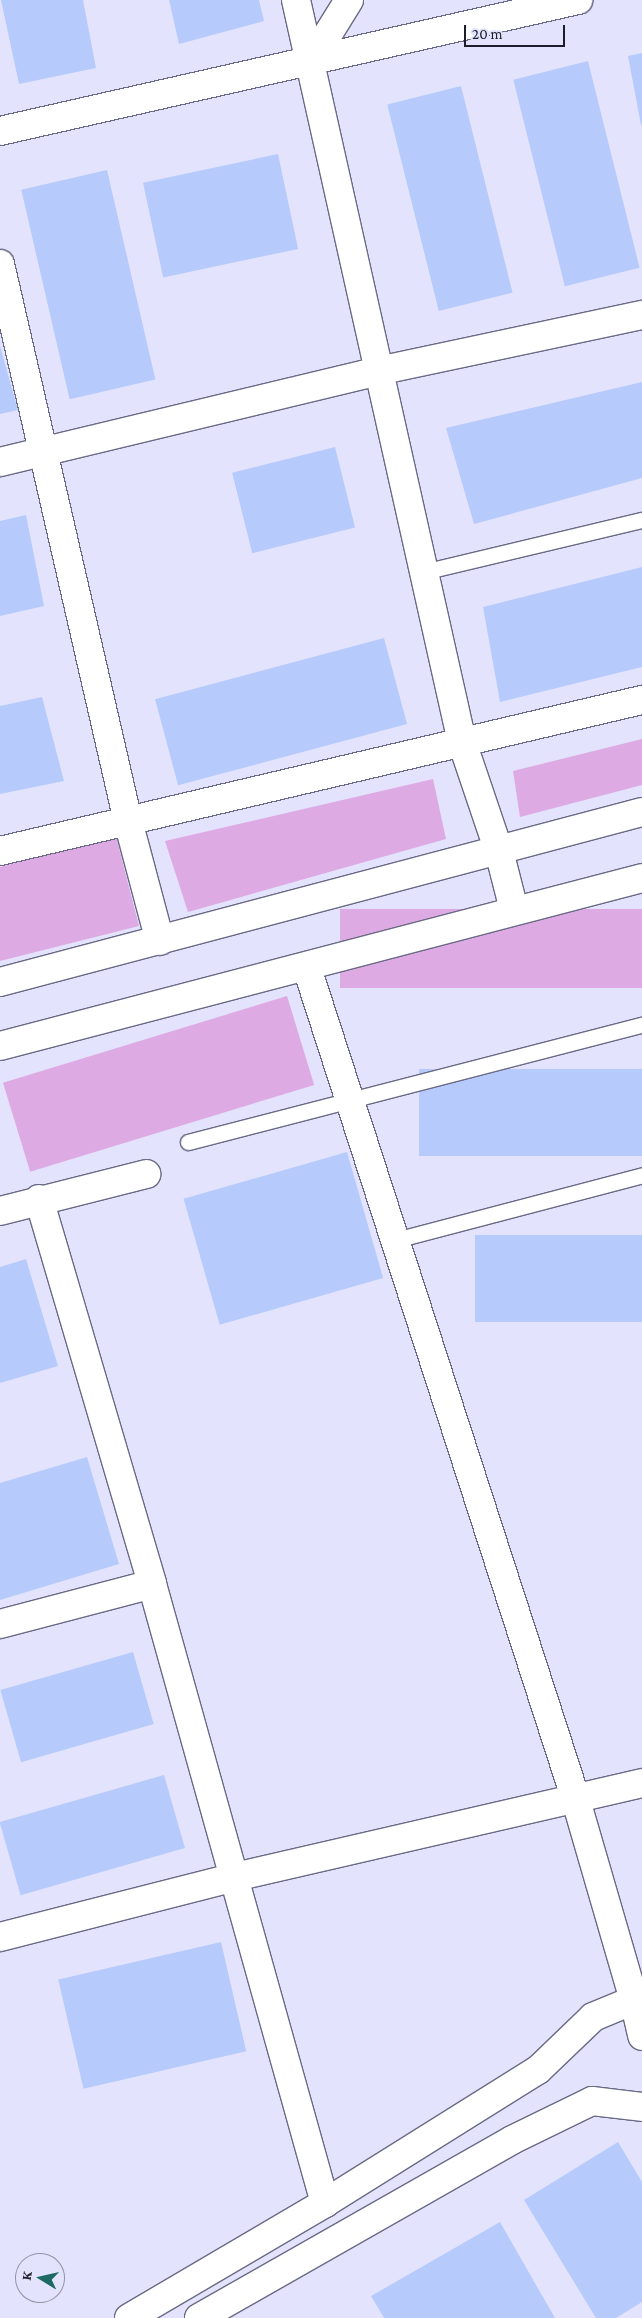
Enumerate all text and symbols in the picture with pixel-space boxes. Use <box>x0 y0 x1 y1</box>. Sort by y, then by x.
scale bar <box>467 15 568 47</box>
text: 20 m <box>472 26 503 42</box>
north arrow <box>15 2253 65 2303</box>
text: K <box>18 2270 35 2281</box>

